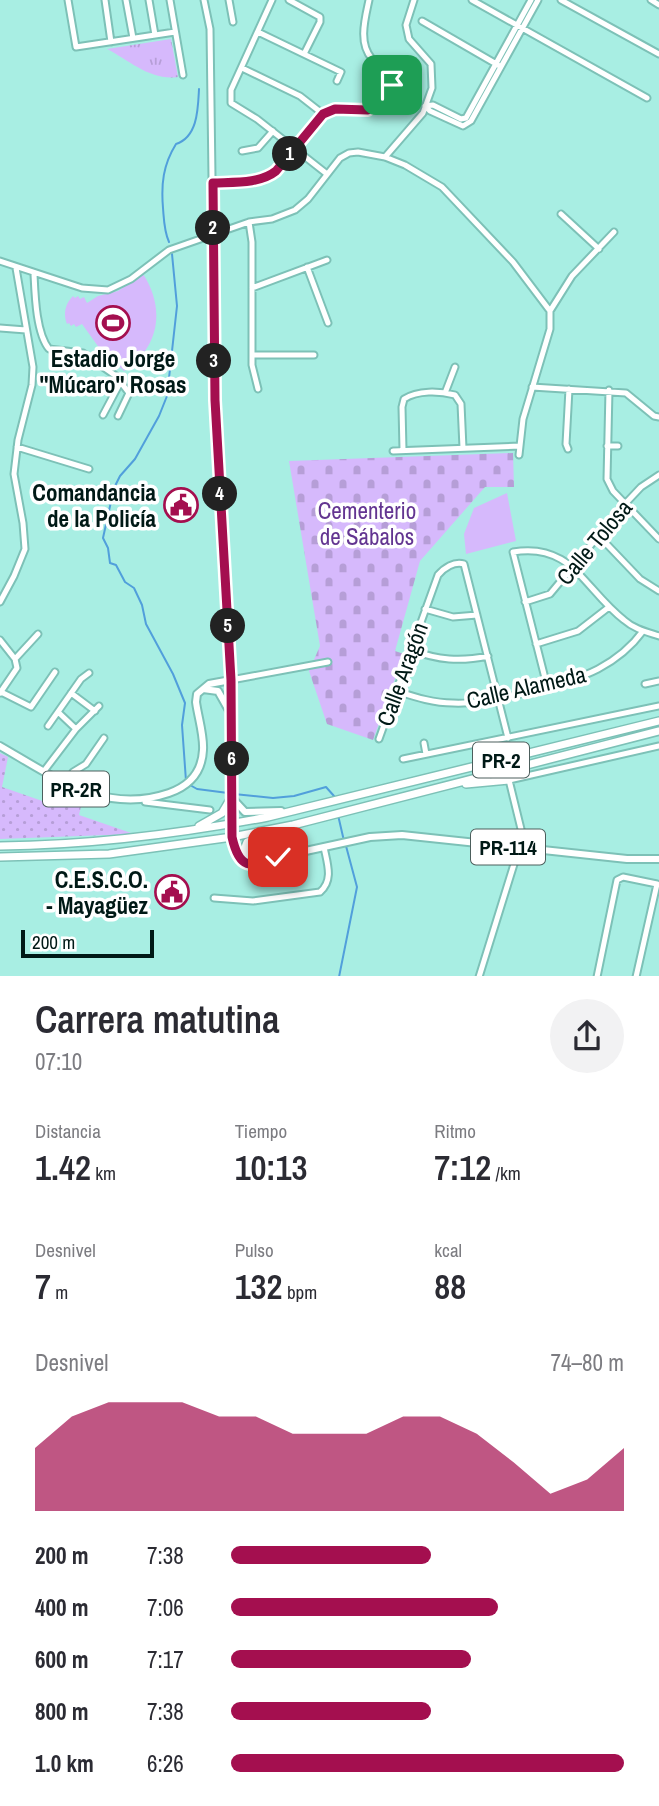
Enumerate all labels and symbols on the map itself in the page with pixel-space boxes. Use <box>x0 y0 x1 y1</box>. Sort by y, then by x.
pin <box>362 55 422 115</box>
pin: 1 <box>272 136 308 172</box>
pin: 2 <box>196 210 230 246</box>
sports icon: Estadio Jorge ''Múcaro'' Rosas <box>94 304 132 342</box>
place label: Estadio Jorge ''Múcaro'' Rosas <box>40 343 186 400</box>
pin: 3 <box>196 344 232 378</box>
pin: 4 <box>202 476 238 512</box>
place label: Comandancia de la Policía <box>32 477 157 534</box>
public building icon: Comandancia de la Policía <box>162 486 200 524</box>
street label: Calle Tolosa <box>549 492 639 591</box>
park label: Cementerio de Sábalos <box>318 495 416 552</box>
pin: 5 <box>210 608 246 644</box>
street label: Calle Aragón <box>369 618 435 730</box>
street label: Calle Alameda <box>463 658 589 716</box>
pin: 6 <box>215 742 250 776</box>
road number: PR-2 <box>473 742 529 778</box>
road number: PR-2R <box>43 772 109 806</box>
pin <box>248 827 308 887</box>
road number: PR-114 <box>471 830 545 864</box>
place label: C.E.S.C.O. - Mayagüez <box>46 864 149 921</box>
public building icon: C.E.S.C.O. - Mayagüez <box>153 873 191 911</box>
scale bar <box>21 928 154 959</box>

